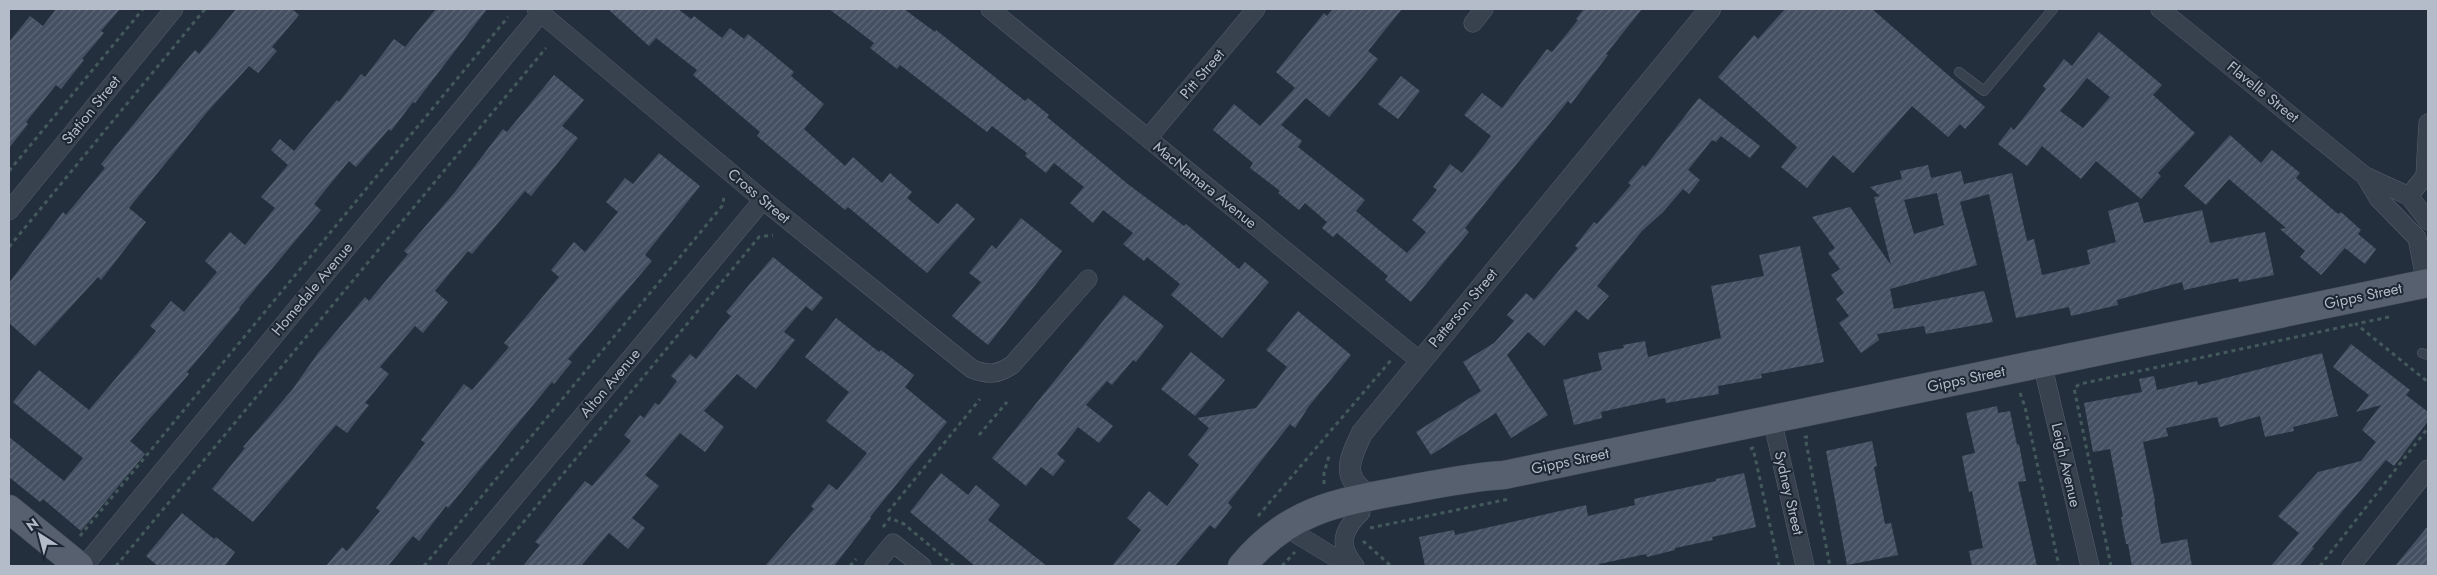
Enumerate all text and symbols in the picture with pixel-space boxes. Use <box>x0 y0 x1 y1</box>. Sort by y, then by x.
street label: Pitt Street <box>1174 44 1230 104</box>
street label: Flavelle Street <box>2222 56 2304 128</box>
street label: Station Street <box>56 71 126 149</box>
street label: MacNamara Avenue <box>1148 136 1262 234</box>
street label: Cross Street <box>723 163 795 229</box>
street label: Homedale Avenue <box>266 237 358 341</box>
street label: Patterson Street <box>1423 263 1503 352</box>
street label: Gipps Street <box>2322 277 2404 315</box>
street label: Alton Avenue <box>574 343 646 422</box>
street label: Gipps Street <box>1925 360 2007 398</box>
street label: Leigh Avenue <box>2046 421 2086 510</box>
street label: Gipps Street <box>1529 442 1611 480</box>
street label: Sydney Street <box>1769 449 1809 538</box>
north arrow <box>15 510 65 560</box>
text: N <box>22 513 43 536</box>

